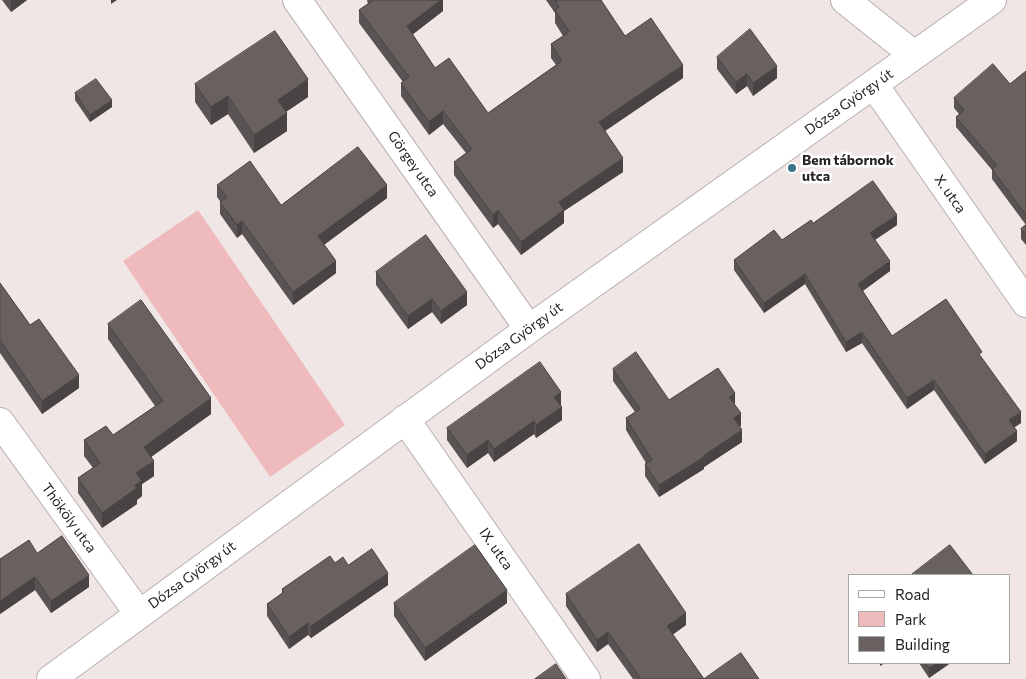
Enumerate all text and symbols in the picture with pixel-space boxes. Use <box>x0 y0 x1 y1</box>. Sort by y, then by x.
street label: Dózsa György út <box>802 65 896 139</box>
street label: Görgey utca <box>384 128 442 200</box>
place label: Bem tábornok utca <box>802 152 894 184</box>
marker: Bem tábornok utca <box>786 162 798 174</box>
street label: X. utca <box>931 171 969 217</box>
street label: Dózsa György út <box>472 299 566 373</box>
street label: Thököly utca <box>38 480 100 556</box>
street label: IX. utca <box>476 525 516 573</box>
street label: Dózsa György út <box>145 538 239 612</box>
legend <box>848 574 1011 664</box>
text: Road <box>895 585 930 603</box>
text: Park <box>895 610 926 628</box>
text: Building <box>895 635 950 653</box>

